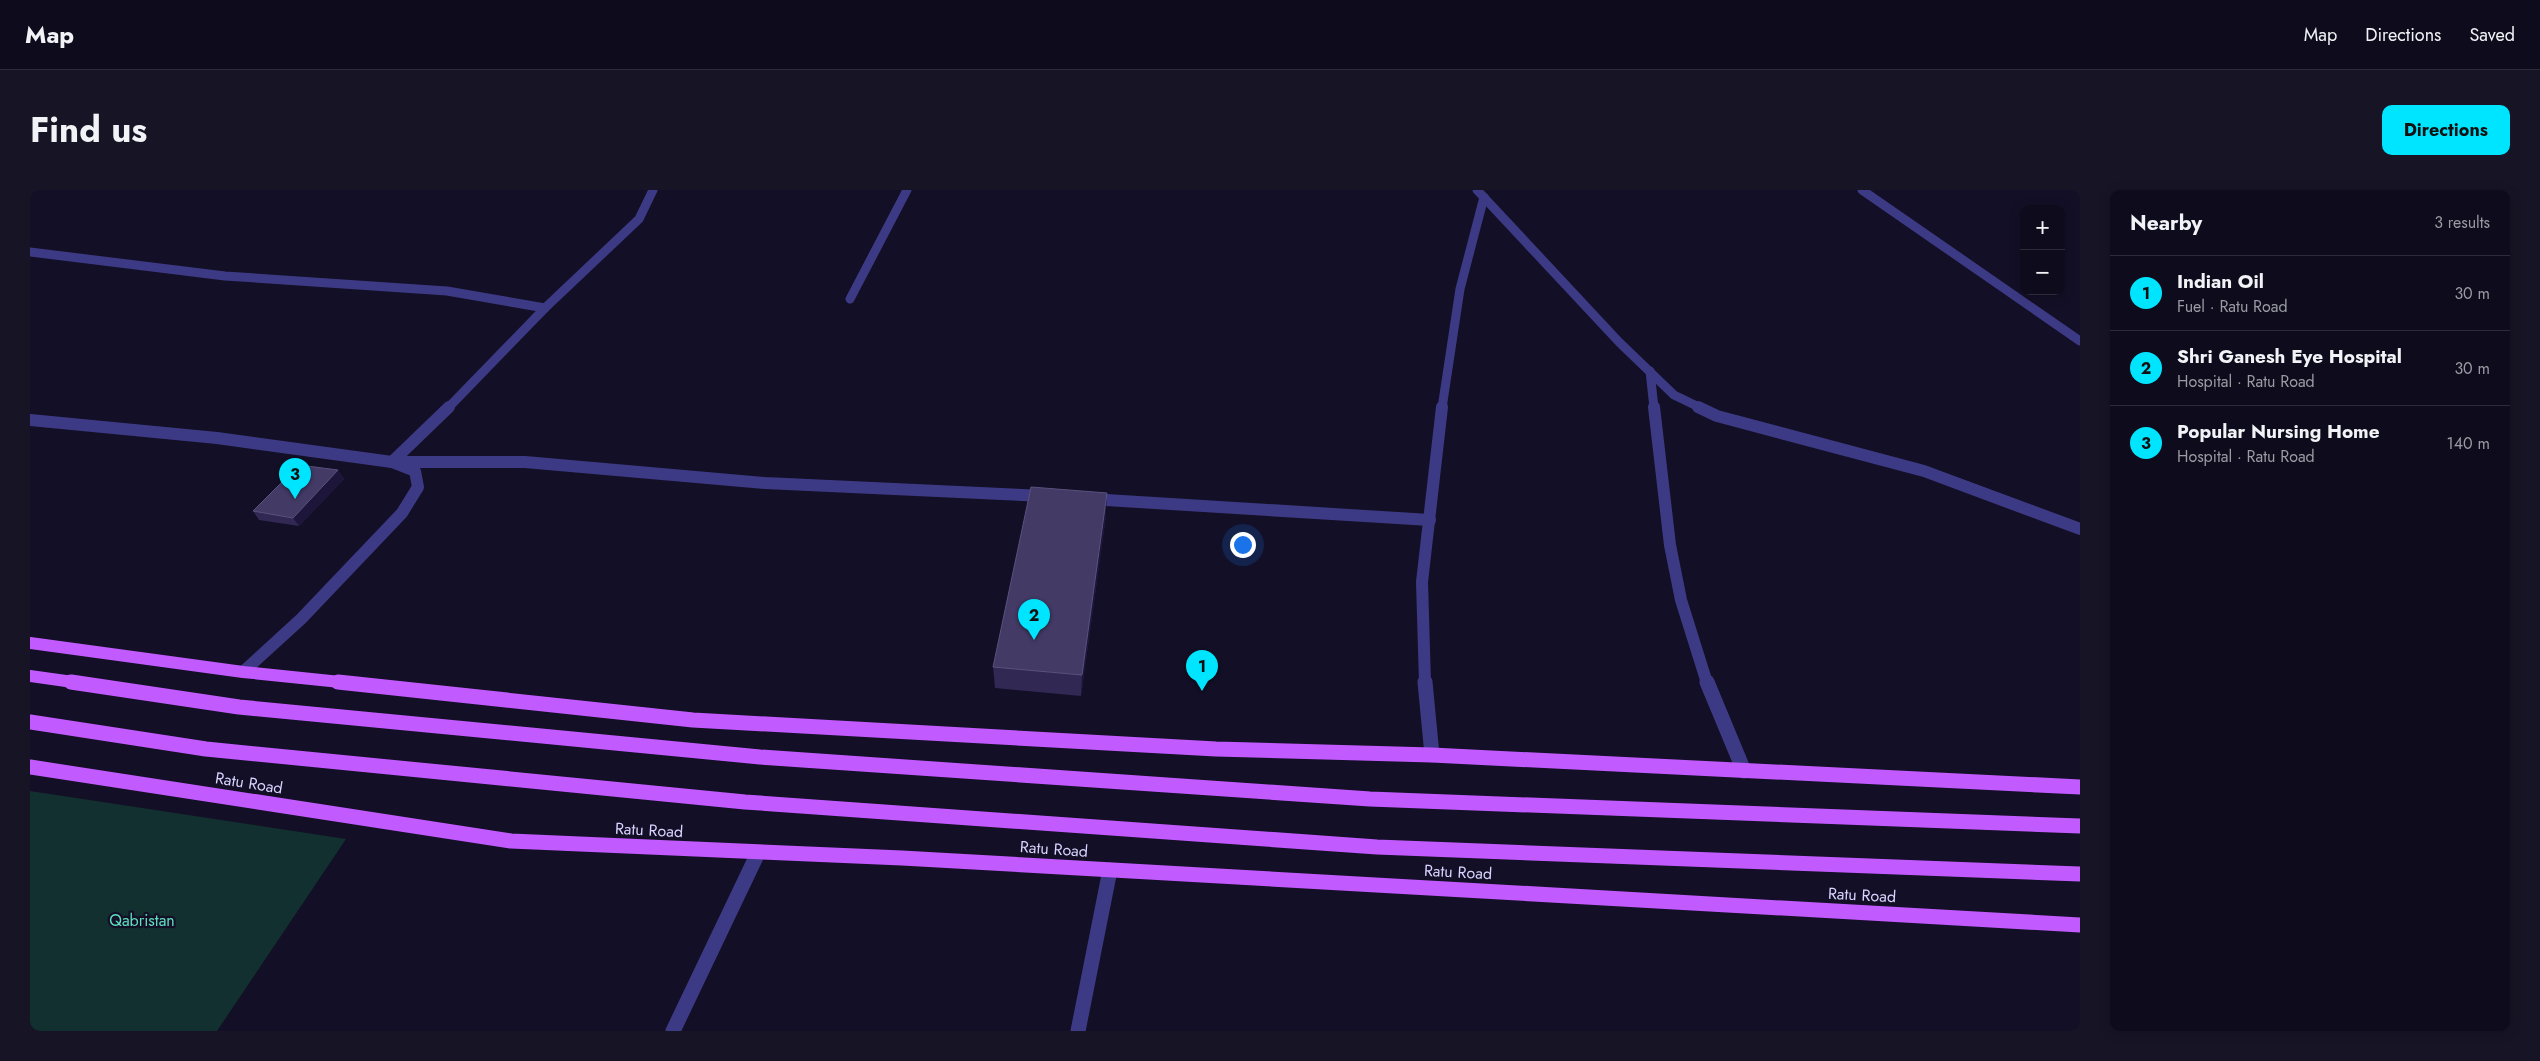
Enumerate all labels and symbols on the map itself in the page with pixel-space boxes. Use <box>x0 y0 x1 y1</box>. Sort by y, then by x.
pin: 3 <box>279 458 311 499</box>
your location <box>1230 532 1256 558</box>
pin: 2 <box>1018 599 1050 640</box>
pin: 1 <box>1186 650 1218 691</box>
street label: Ratu Road <box>214 766 284 800</box>
street label: Ratu Road <box>614 817 684 843</box>
street label: Ratu Road <box>1019 835 1089 863</box>
street label: Ratu Road <box>1423 859 1493 885</box>
street label: Ratu Road <box>1827 882 1897 908</box>
park label: Qabristan <box>109 909 175 932</box>

